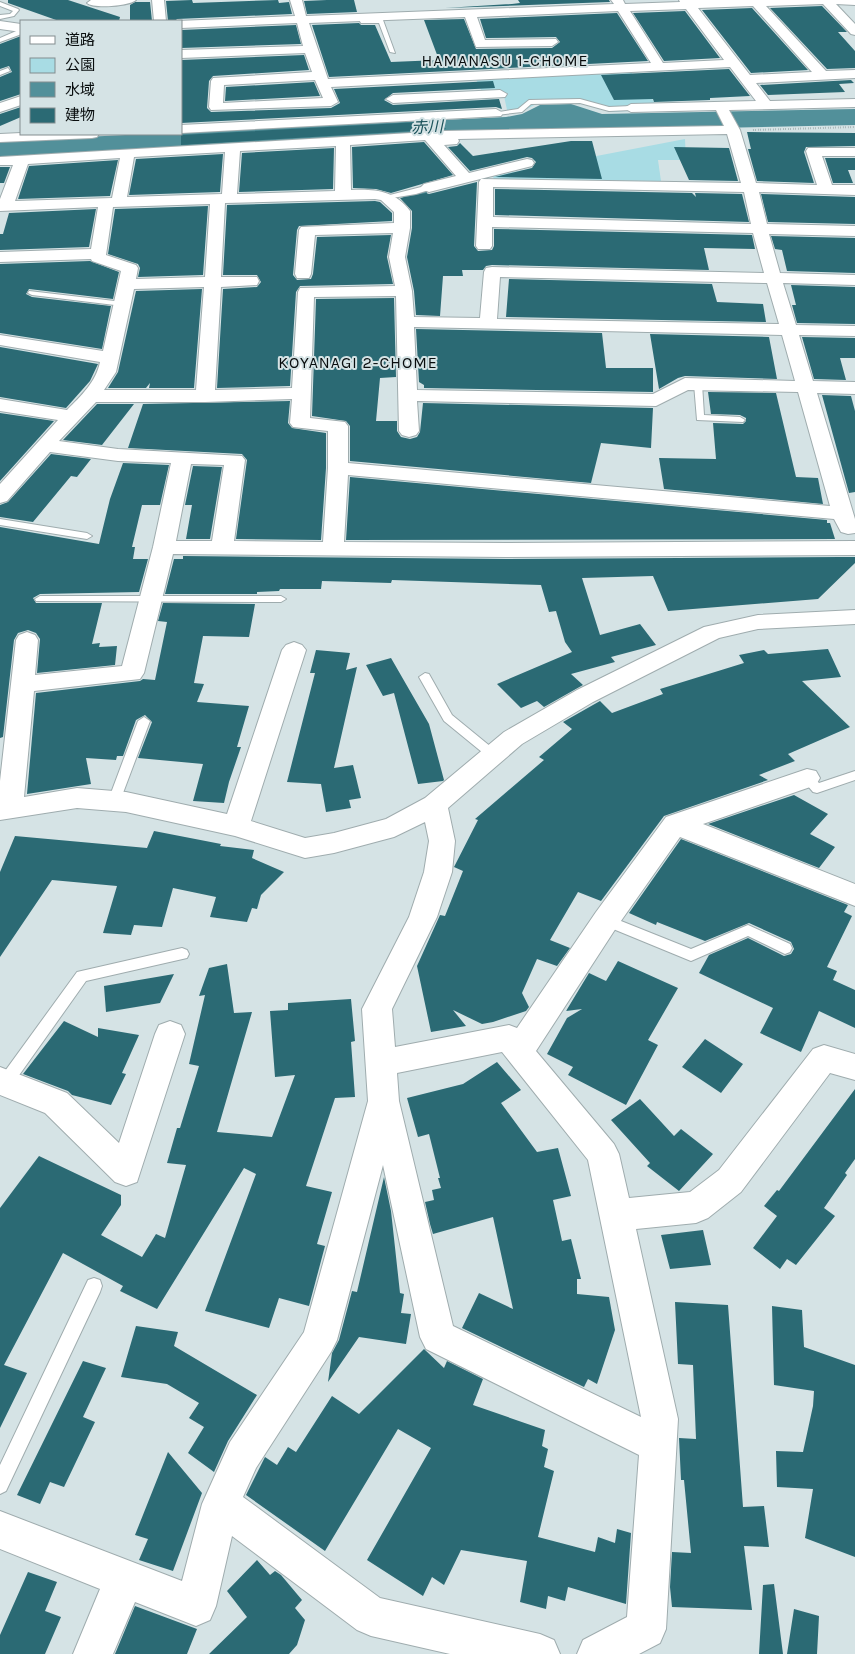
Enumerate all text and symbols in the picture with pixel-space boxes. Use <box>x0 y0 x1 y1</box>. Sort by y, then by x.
legend <box>20 20 182 135</box>
text: 道路 <box>65 31 95 49</box>
district label: HAMANASU 1-CHOME <box>422 51 588 70</box>
text: 公園 <box>65 56 95 74</box>
text: 水域 <box>65 81 95 99</box>
text: 建物 <box>65 106 95 124</box>
water label: 赤川 <box>411 117 445 137</box>
district label: KOYANAGI 2-CHOME <box>278 353 438 372</box>

